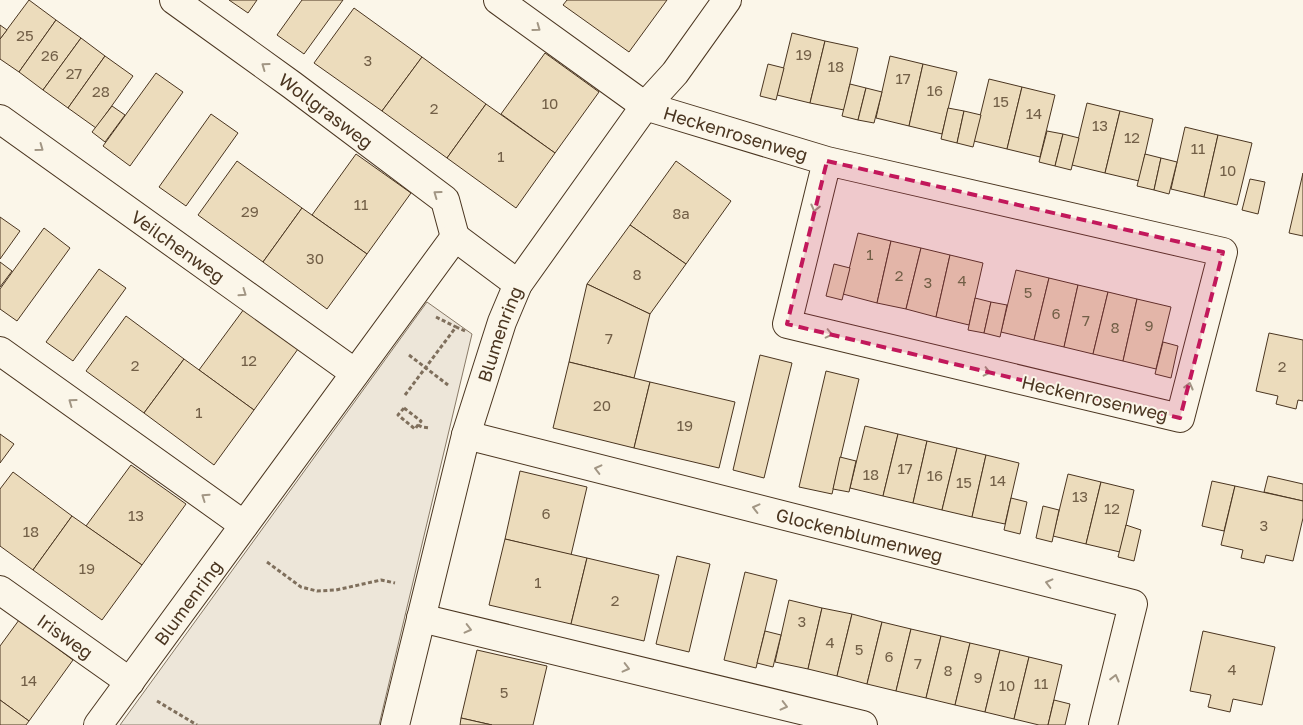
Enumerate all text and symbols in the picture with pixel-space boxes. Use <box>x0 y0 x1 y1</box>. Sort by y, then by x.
one-way arrow <box>531 22 541 31</box>
house number: 25 <box>16 26 34 44</box>
house number: 19 <box>796 45 812 63</box>
house number: 26 <box>41 46 59 64</box>
house number: 3 <box>364 51 372 69</box>
house number: 18 <box>828 57 844 75</box>
one-way arrow <box>262 63 271 71</box>
house number: 27 <box>66 64 82 82</box>
street label: Wollgrasweg <box>275 68 378 153</box>
house number: 17 <box>895 69 911 87</box>
house number: 16 <box>927 81 943 99</box>
house number: 28 <box>92 82 110 100</box>
house number: 15 <box>993 92 1009 110</box>
house number: 10 <box>542 94 558 112</box>
house number: 2 <box>430 99 438 117</box>
street label: Heckenrosenweg <box>661 101 811 166</box>
house number: 14 <box>1026 104 1042 122</box>
house number: 13 <box>1092 116 1108 134</box>
house number: 12 <box>1124 128 1140 146</box>
house number: 11 <box>1191 139 1205 157</box>
one-way arrow <box>34 142 44 151</box>
house number: 1 <box>497 147 505 165</box>
house number: 10 <box>1220 161 1236 179</box>
one-way arrow <box>433 191 443 200</box>
house number: 11 <box>354 195 368 213</box>
house number: 29 <box>241 202 259 220</box>
house number: 8a <box>672 204 690 222</box>
one-way arrow <box>810 204 821 213</box>
street label: Veilchenweg <box>127 205 229 287</box>
house number: 1 <box>866 245 874 263</box>
house number: 30 <box>306 249 324 267</box>
house number: 8 <box>632 265 642 283</box>
house number: 2 <box>895 266 903 284</box>
house number: 4 <box>957 271 967 289</box>
house number: 3 <box>924 273 932 291</box>
street label: Blumenring <box>473 283 527 385</box>
house number: 5 <box>1024 283 1032 301</box>
one-way arrow <box>237 287 247 296</box>
house number: 6 <box>1051 304 1061 322</box>
house number: 7 <box>1082 311 1090 329</box>
house number: 9 <box>1144 316 1154 334</box>
house number: 8 <box>1110 318 1120 336</box>
one-way arrow <box>824 328 833 339</box>
house number: 7 <box>605 329 613 347</box>
house number: 12 <box>241 351 257 369</box>
house number: 2 <box>131 356 139 374</box>
house number: 2 <box>1278 357 1286 375</box>
one-way arrow <box>982 366 991 377</box>
street label: Heckenrosenweg <box>1020 370 1170 426</box>
one-way arrow <box>1183 381 1194 390</box>
house number: 20 <box>593 396 611 414</box>
one-way arrow <box>69 400 78 408</box>
house number: 1 <box>195 403 203 421</box>
house number: 19 <box>677 416 693 434</box>
house number: 17 <box>897 459 913 477</box>
one-way arrow <box>594 464 603 475</box>
house number: 18 <box>863 465 879 483</box>
house number: 16 <box>927 466 943 484</box>
house number: 14 <box>990 471 1006 489</box>
house number: 15 <box>956 473 972 491</box>
house number: 13 <box>1072 487 1088 505</box>
one-way arrow <box>201 494 210 503</box>
house number: 12 <box>1104 499 1120 517</box>
street label: Glockenblumenweg <box>774 503 945 566</box>
house number: 6 <box>541 504 551 522</box>
one-way arrow <box>752 504 760 514</box>
house number: 13 <box>128 506 144 524</box>
house number: 3 <box>1260 516 1268 534</box>
house number: 18 <box>23 522 39 540</box>
street label: Blumenring <box>149 555 226 649</box>
house number: 19 <box>79 559 95 577</box>
house number: 1 <box>534 573 542 591</box>
one-way arrow <box>1046 578 1054 588</box>
house number: 2 <box>611 591 619 609</box>
street label: Irisweg <box>33 609 97 663</box>
house number: 3 <box>798 612 806 630</box>
one-way arrow <box>464 623 473 634</box>
house number: 4 <box>825 633 835 651</box>
house number: 5 <box>855 640 863 658</box>
house number: 6 <box>884 647 894 665</box>
house number: 7 <box>914 654 922 672</box>
house number: 4 <box>1227 660 1237 678</box>
house number: 8 <box>943 661 953 679</box>
one-way arrow <box>621 662 630 673</box>
house number: 9 <box>973 668 983 686</box>
house number: 14 <box>21 671 37 689</box>
one-way arrow <box>1109 673 1120 682</box>
house number: 11 <box>1034 674 1048 692</box>
house number: 10 <box>999 676 1015 694</box>
house number: 5 <box>500 683 508 701</box>
one-way arrow <box>779 700 788 711</box>

